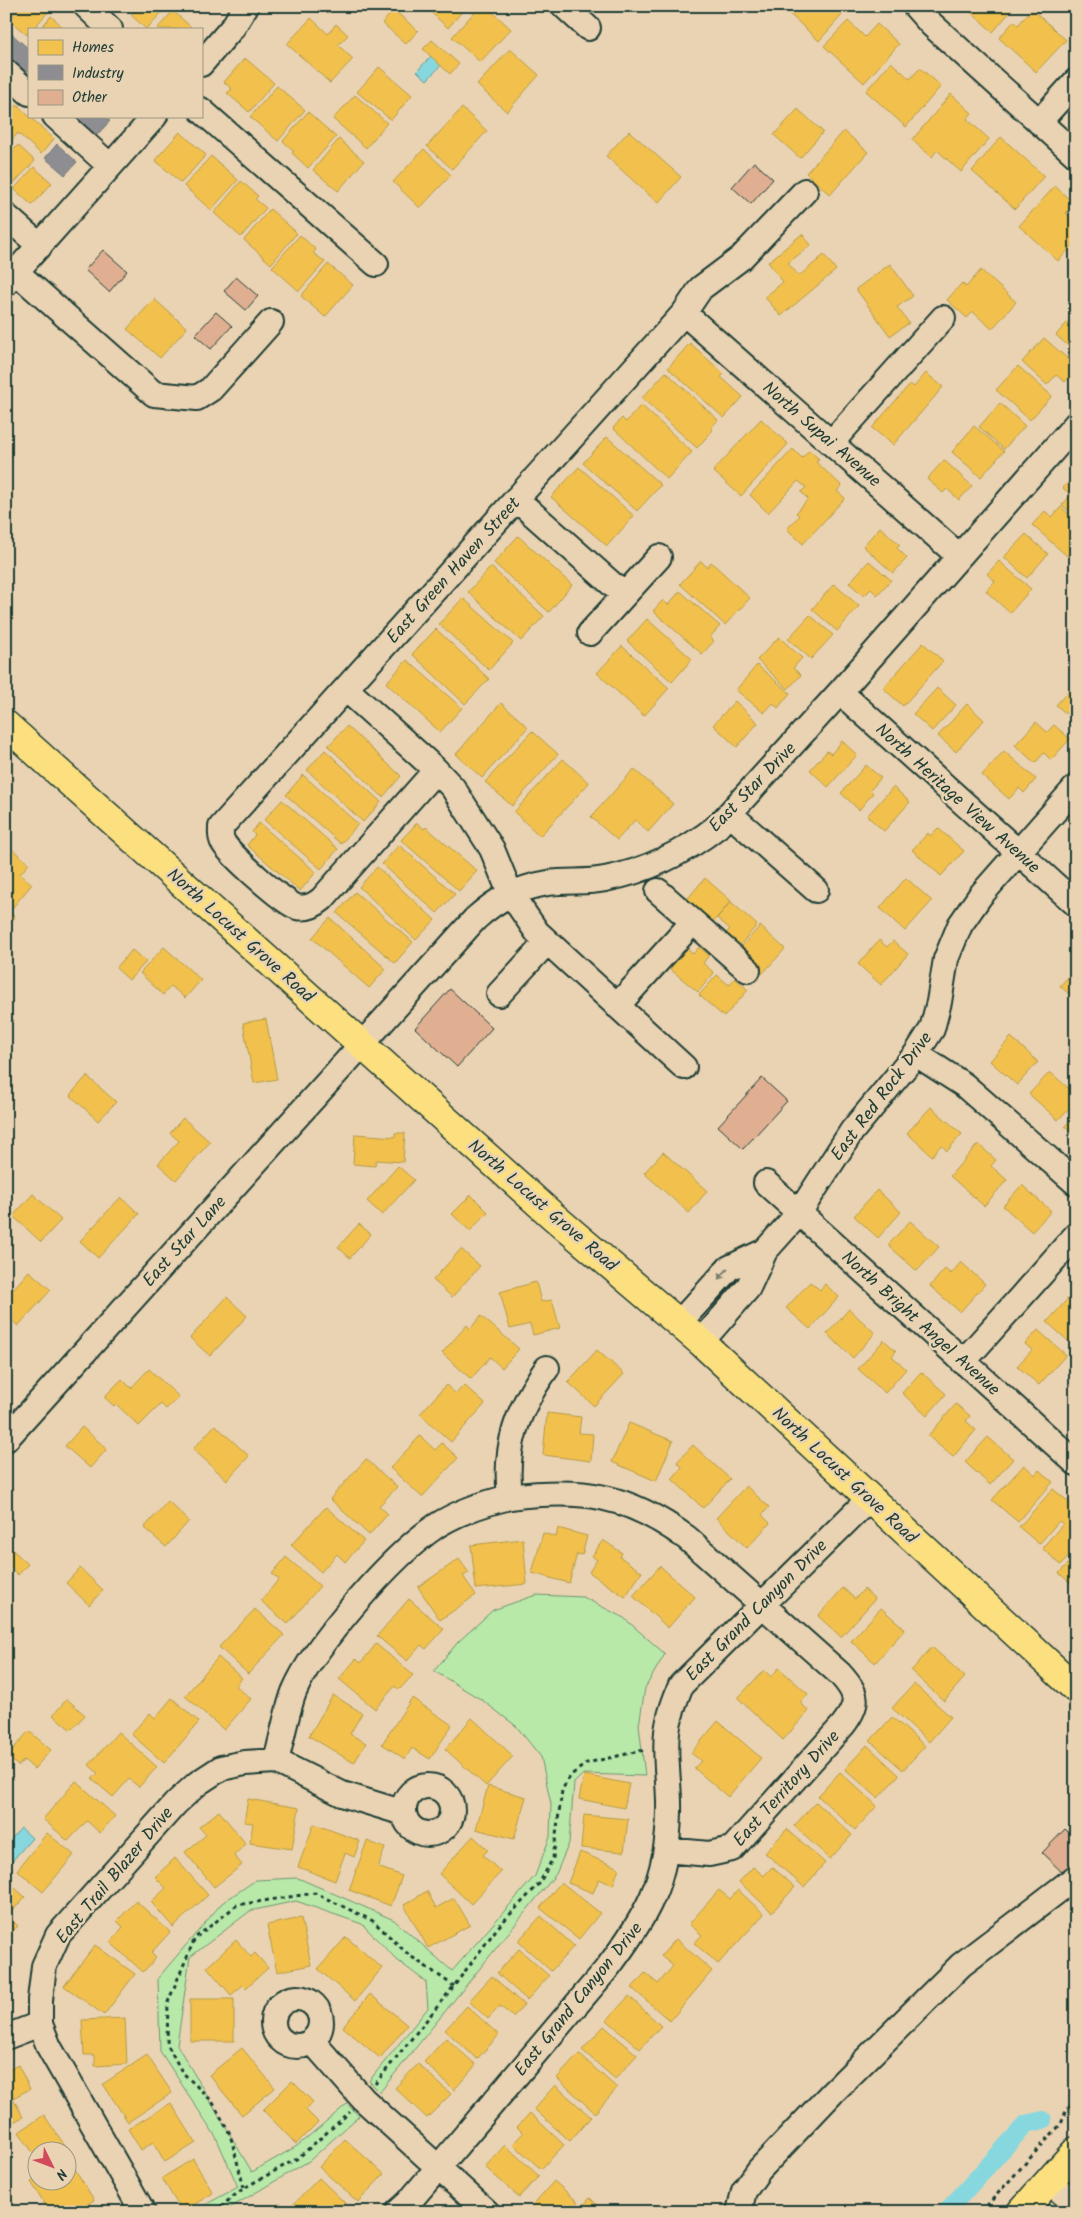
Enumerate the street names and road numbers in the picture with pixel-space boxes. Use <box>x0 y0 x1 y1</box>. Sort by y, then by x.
street label: North Supai Avenue <box>755 375 887 495</box>
street label: East Green Haven Street <box>380 490 529 651</box>
street label: North Heritage View Avenue <box>868 717 1046 882</box>
street label: East Star Drive <box>702 736 804 840</box>
street label: North Locust Grove Road <box>159 862 321 1011</box>
street label: East Red Rock Drive <box>824 1026 941 1168</box>
street label: North Locust Grove Road <box>461 1133 624 1280</box>
street label: East Star Lane <box>136 1190 234 1294</box>
street label: North Bright Angel Avenue <box>834 1244 1006 1404</box>
street label: North Locust Grove Road <box>764 1400 924 1552</box>
street label: East Grand Canyon Drive <box>679 1533 835 1689</box>
street label: East Territory Drive <box>726 1724 848 1854</box>
street label: East Trail Blazer Drive <box>49 1801 181 1951</box>
street label: East Grand Canyon Drive <box>508 1916 651 2084</box>

